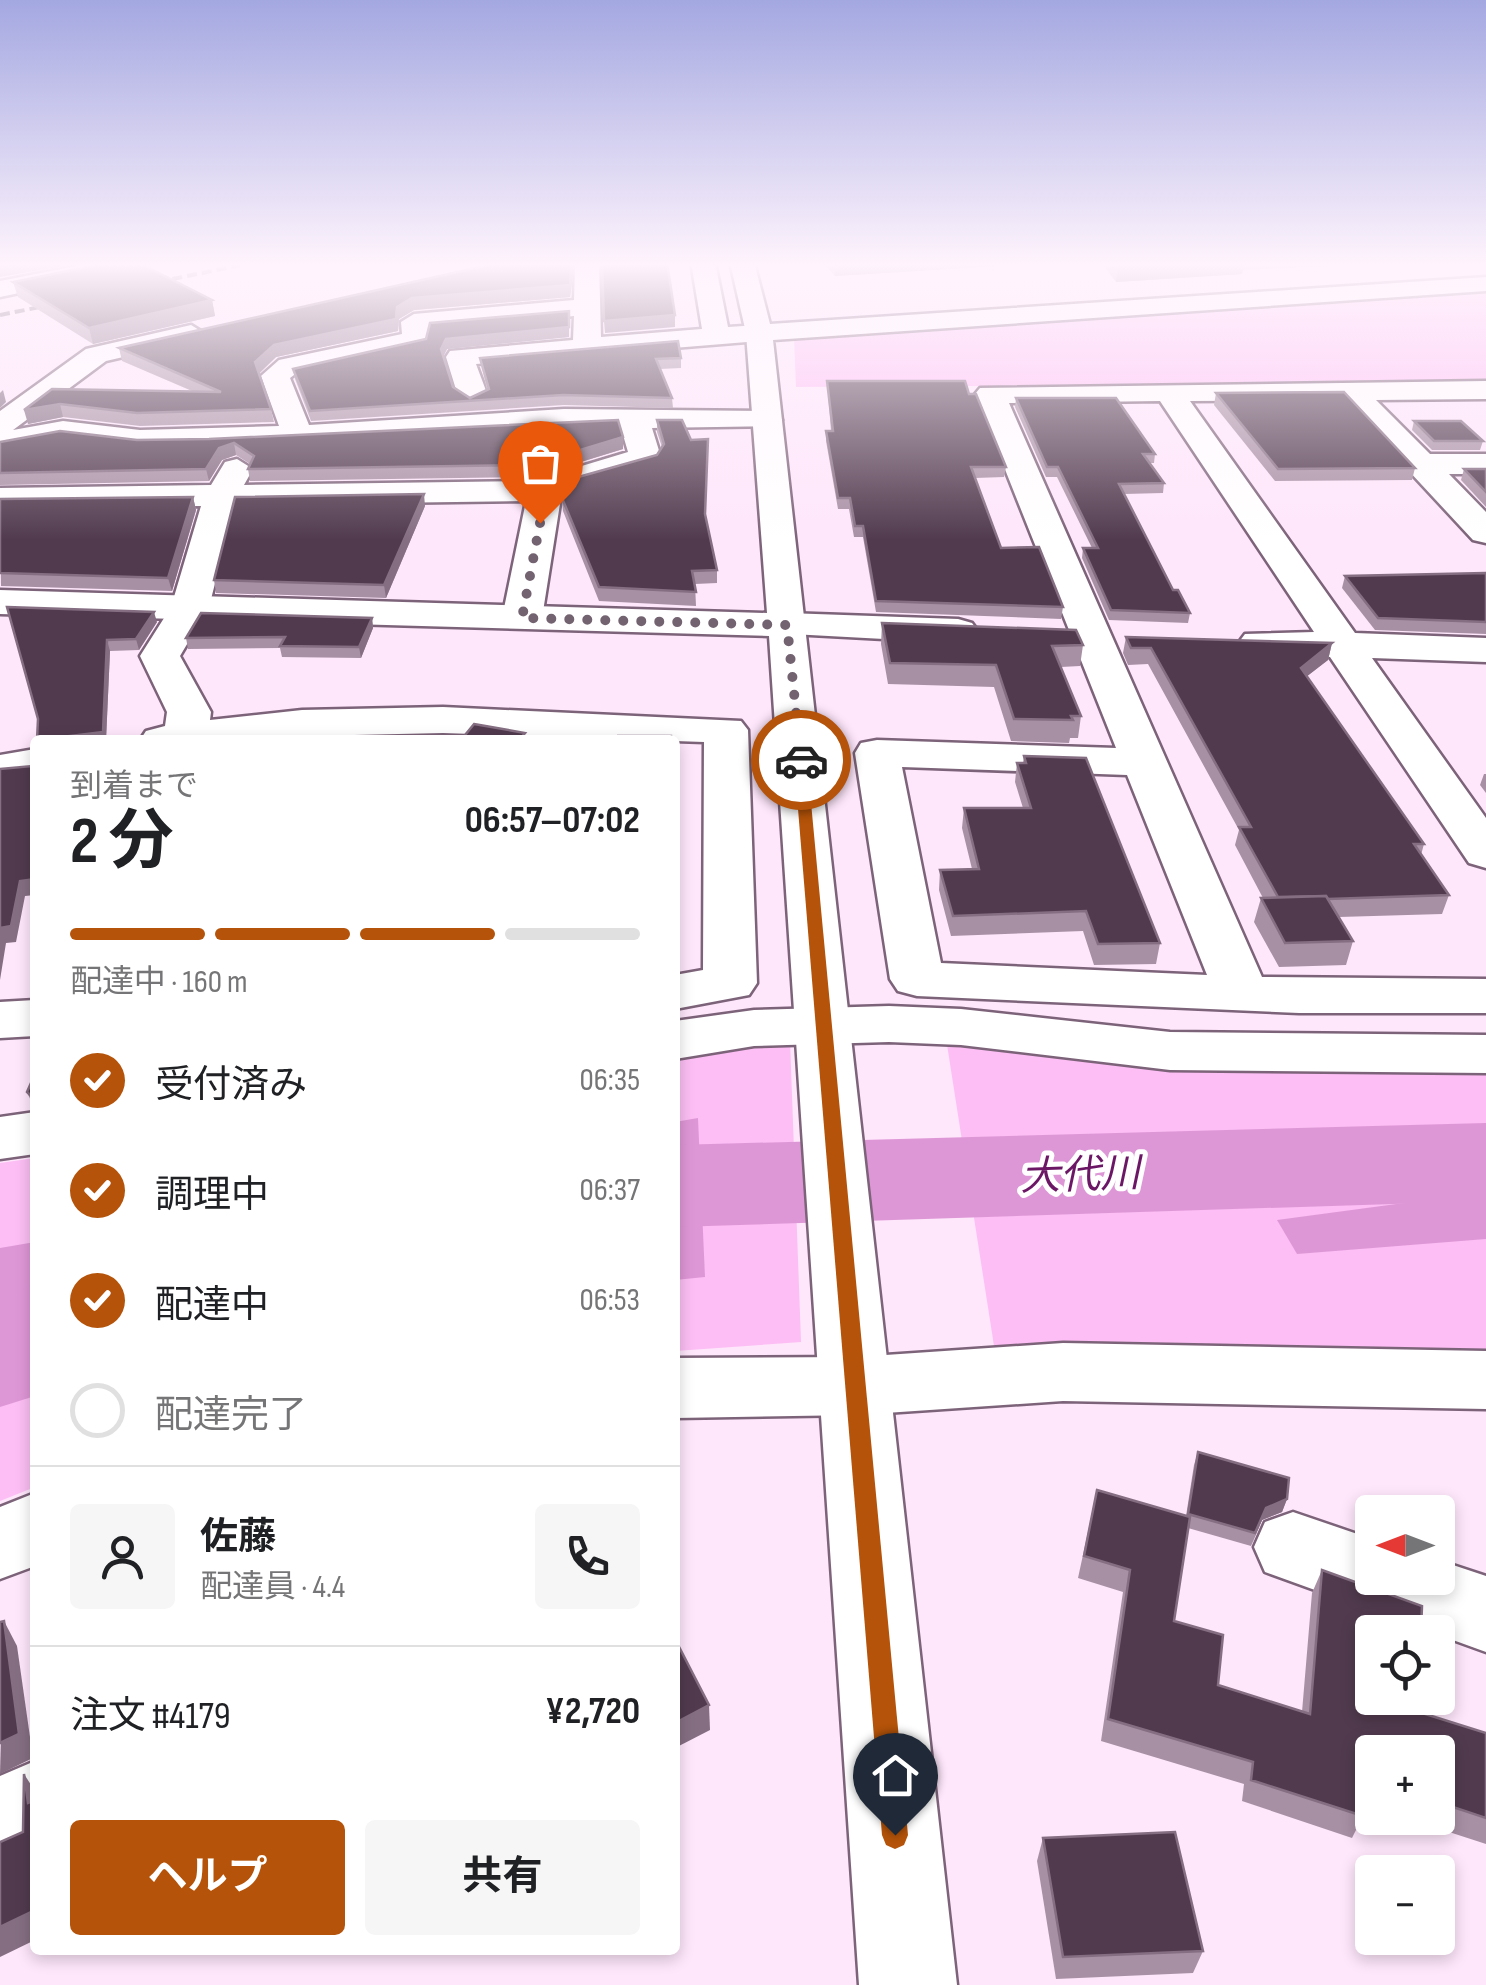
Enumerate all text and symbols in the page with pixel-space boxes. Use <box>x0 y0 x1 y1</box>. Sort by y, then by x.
pin <box>498 421 583 524</box>
icon: bag <box>513 436 568 491</box>
courier <box>751 710 851 810</box>
icon: car <box>774 733 829 788</box>
text: 到着まで <box>70 767 198 806</box>
text: 06:57–07:02 <box>465 798 640 843</box>
text: 2 分 <box>70 804 174 882</box>
text: 配達中 · 160 m <box>70 963 248 1002</box>
icon: check <box>70 1053 125 1108</box>
text: 06:35 <box>579 1061 640 1100</box>
text: 受付済み <box>155 1063 307 1108</box>
water label: 大代川 <box>1019 1150 1145 1202</box>
icon: check <box>70 1163 125 1218</box>
text: 06:37 <box>579 1171 640 1210</box>
text: 調理中 <box>155 1173 269 1218</box>
icon: check <box>70 1273 125 1328</box>
text: 06:53 <box>579 1281 640 1320</box>
text: 配達中 <box>155 1283 269 1328</box>
text: 配達完了 <box>155 1393 307 1438</box>
north arrow <box>1355 1495 1455 1595</box>
map controls <box>1355 1495 1455 1955</box>
button: person <box>70 1504 175 1609</box>
button: phone <box>535 1504 640 1609</box>
text: 佐藤 <box>200 1515 276 1560</box>
text: 配達員 · 4.4 <box>200 1568 345 1607</box>
button: locate <box>1355 1615 1455 1715</box>
text: ¥2,720 <box>545 1689 640 1734</box>
text: 注文 #4179 <box>70 1694 231 1739</box>
pin <box>853 1733 938 1836</box>
button: + <box>1355 1735 1455 1835</box>
icon: home <box>868 1748 923 1803</box>
button: ヘルプ <box>70 1820 345 1935</box>
button: 共有 <box>365 1820 640 1935</box>
button: − <box>1355 1855 1455 1955</box>

